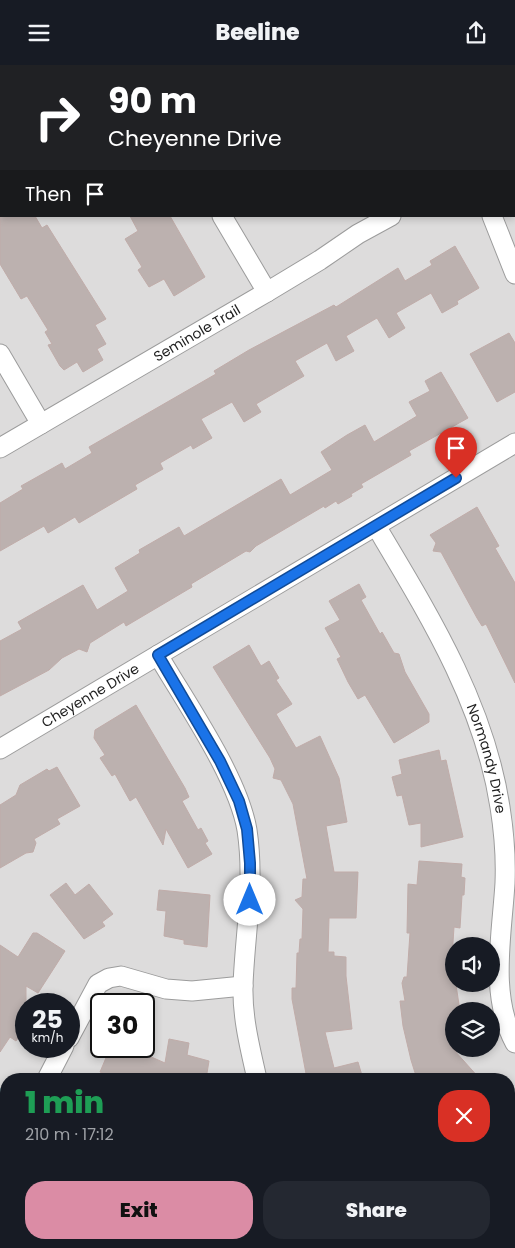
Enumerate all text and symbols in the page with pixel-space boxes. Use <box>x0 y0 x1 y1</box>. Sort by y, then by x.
text: Beeline <box>215 17 300 48</box>
icon: menu <box>25 19 53 47</box>
icon: share <box>462 19 490 47</box>
text: 90 m <box>108 76 197 125</box>
icon: right <box>25 85 90 150</box>
text: Cheyenne Drive <box>108 123 282 154</box>
icon: arrive <box>81 180 109 208</box>
text: Then <box>25 181 71 208</box>
street label: Seminole Trail <box>150 300 244 366</box>
pin <box>435 427 477 478</box>
icon: arrive <box>442 434 470 462</box>
street label: Cheyenne Drive <box>38 658 143 732</box>
street label: Normandy Drive <box>462 701 511 815</box>
position arrow <box>223 873 275 925</box>
map controls <box>445 937 500 1057</box>
button: sound <box>445 937 500 992</box>
speed limit sign: 30 <box>90 993 155 1058</box>
text: 25 <box>32 1002 63 1037</box>
button: layers <box>445 1002 500 1057</box>
text: km/h <box>32 1029 63 1046</box>
text: 1 min <box>25 1081 104 1124</box>
button: close <box>438 1090 490 1142</box>
text: 210 m · 17:12 <box>25 1123 114 1146</box>
button: Exit <box>25 1181 253 1239</box>
button: Share <box>263 1181 490 1239</box>

